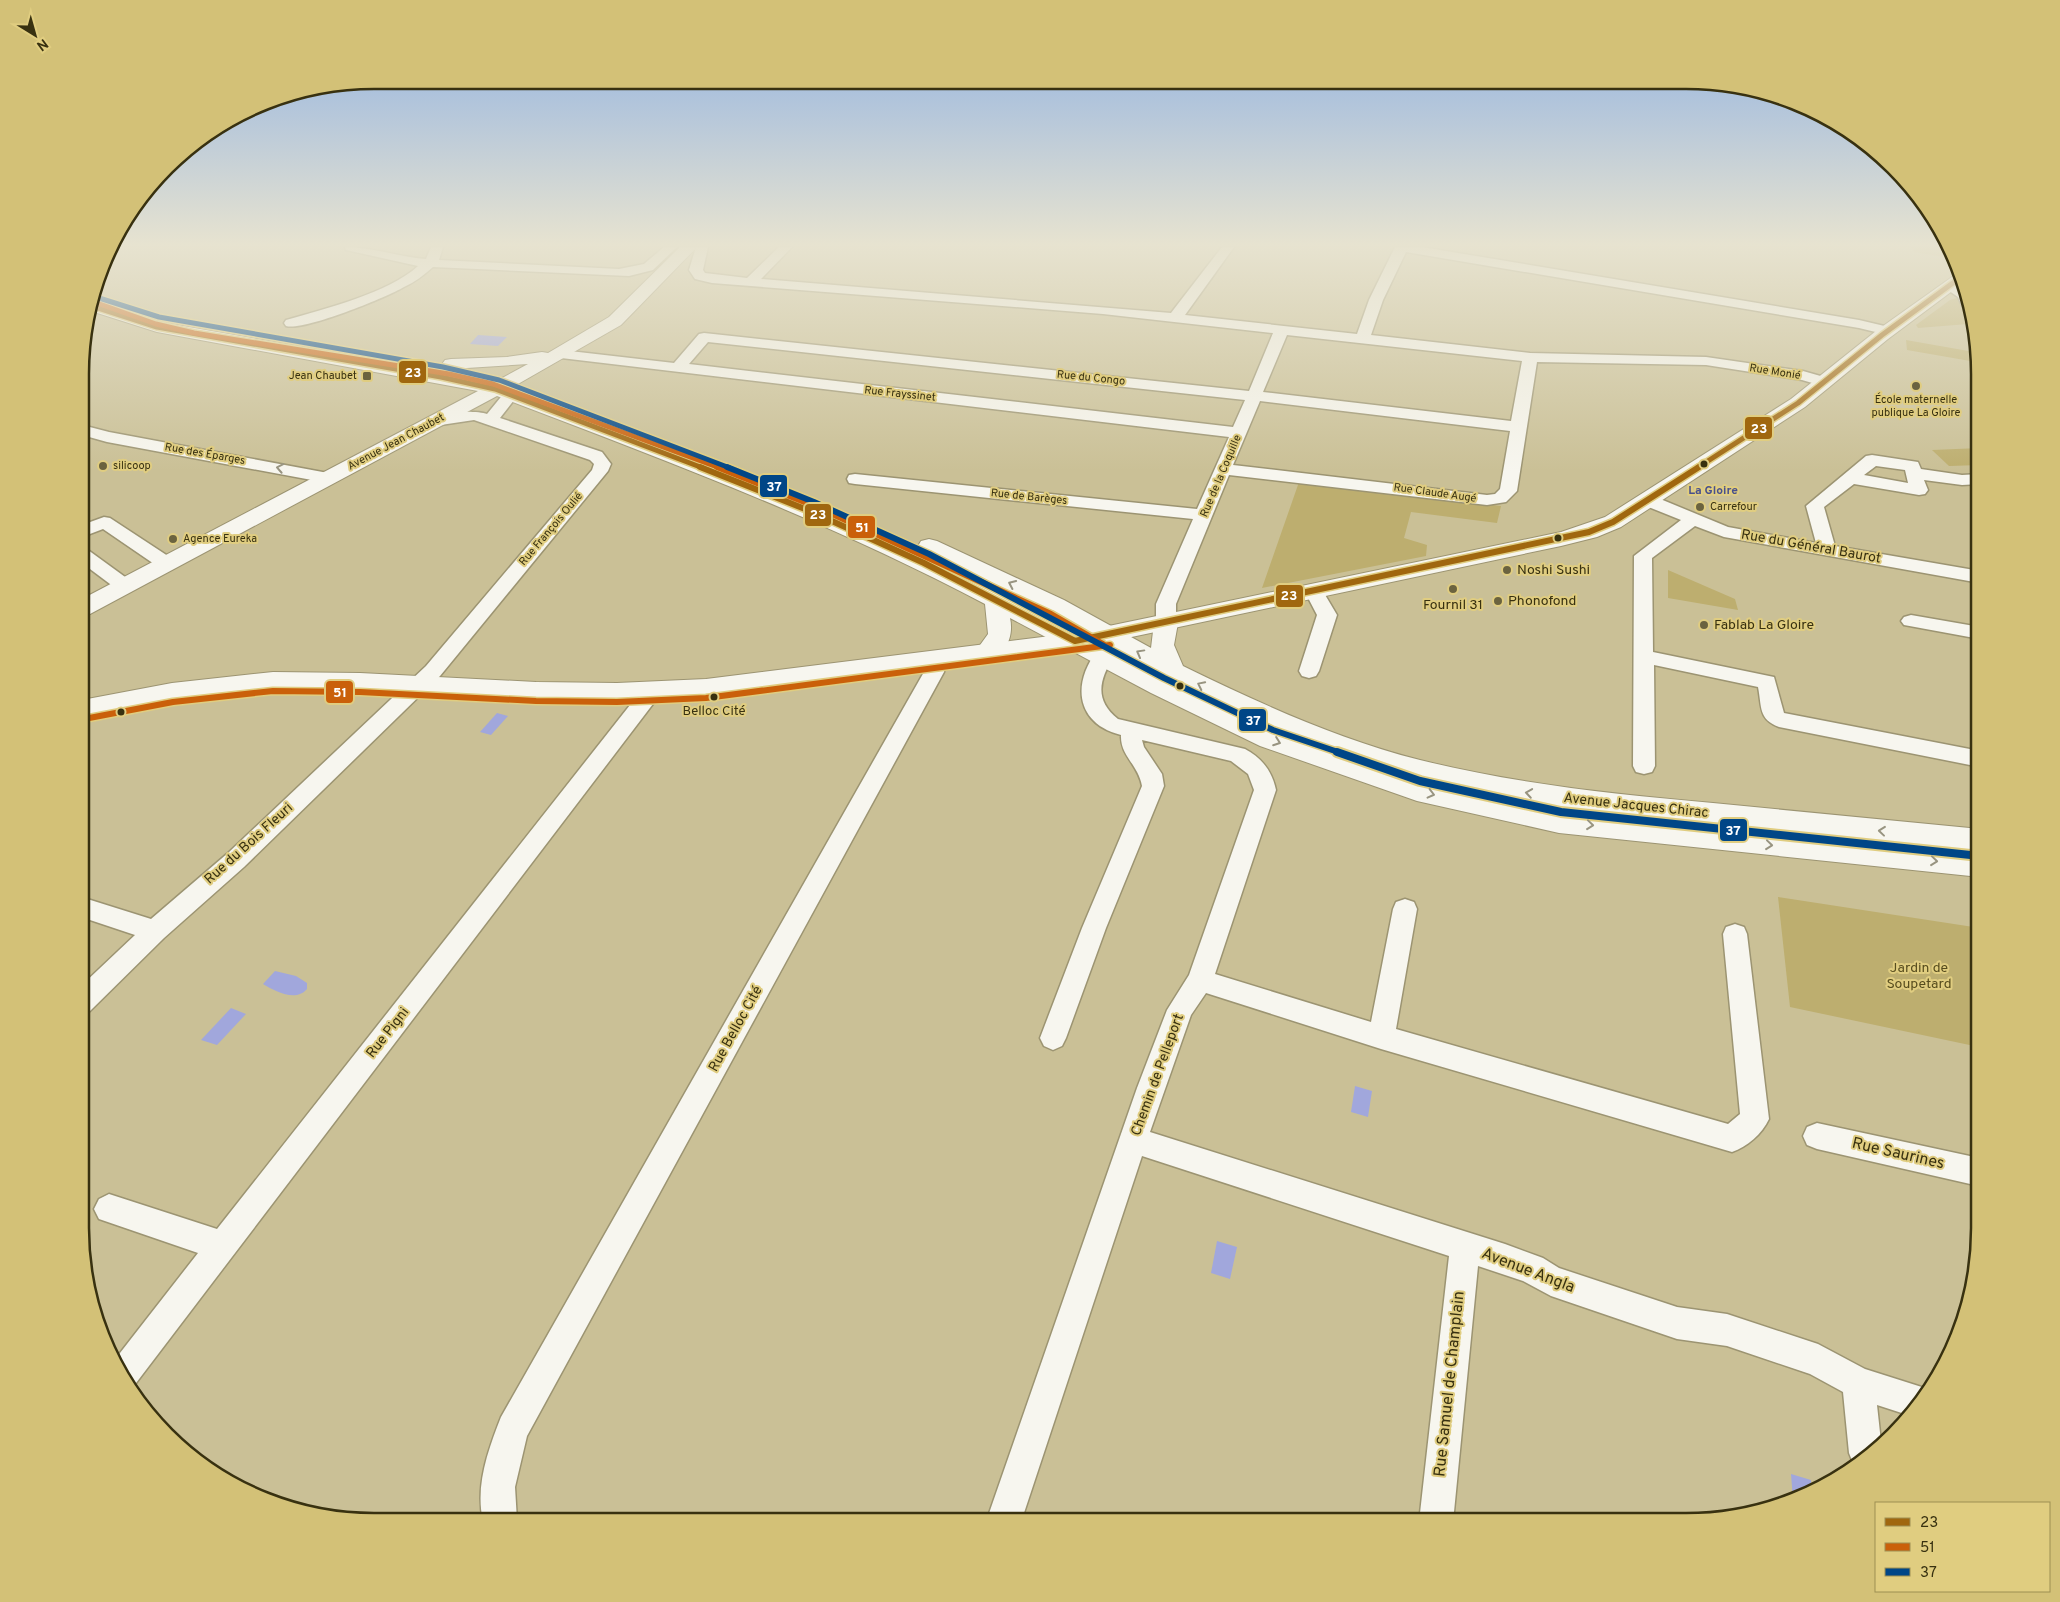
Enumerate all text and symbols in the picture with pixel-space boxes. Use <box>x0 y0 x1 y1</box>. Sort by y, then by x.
north arrow <box>10 10 60 60</box>
text: N <box>33 34 51 54</box>
line badge: 23 <box>398 360 427 384</box>
street label: Rue Monié <box>1748 361 1802 383</box>
text: 23 <box>405 365 421 382</box>
street label: Rue du Congo <box>1056 367 1126 389</box>
place label: Jean Chaubet <box>289 369 357 383</box>
marker: Jean Chaubet <box>361 370 373 382</box>
marker: École maternelle publique La Gloire <box>1910 380 1922 392</box>
street label: Rue Frayssinet <box>863 383 937 405</box>
place label: École maternelle publique La Gloire <box>1872 392 1961 420</box>
street label: Avenue Jean Chaubet <box>345 411 447 473</box>
line badge: 23 <box>1744 416 1773 440</box>
text: 23 <box>1751 421 1767 438</box>
street label: Rue de la Coquille <box>1197 433 1245 519</box>
street label: Rue des Éparges <box>164 439 247 468</box>
place label: silicoop <box>113 459 151 473</box>
unlabelled marker <box>1699 459 1709 469</box>
marker: silicoop <box>97 460 109 472</box>
one-way arrow <box>276 463 285 473</box>
line badge: 37 <box>759 474 788 498</box>
text: 37 <box>766 479 782 496</box>
street label: Rue Claude Augé <box>1393 480 1477 506</box>
district label: La Gloire <box>1688 483 1738 499</box>
street label: Rue de Barèges <box>990 486 1068 508</box>
street label: Rue François Oulié <box>516 489 586 569</box>
place label: Carrefour <box>1710 500 1758 514</box>
marker: Carrefour <box>1694 501 1706 513</box>
line badge: 23 <box>804 503 832 527</box>
text: 23 <box>810 507 826 524</box>
line badge: 51 <box>847 515 876 539</box>
text: 51 <box>855 520 869 537</box>
street label: Rue du Général Baurot <box>1740 526 1882 568</box>
place label: Agence Eureka <box>183 532 257 546</box>
marker: Agence Eureka <box>167 533 179 545</box>
unlabelled marker <box>1553 533 1563 543</box>
place label: Noshi Sushi <box>1517 562 1590 579</box>
marker: Noshi Sushi <box>1501 564 1513 576</box>
one-way arrow <box>1008 580 1017 591</box>
marker: Fournil 31 <box>1447 583 1459 595</box>
line badge: 23 <box>1275 584 1304 608</box>
text: 23 <box>1281 588 1297 605</box>
place label: Phonofond <box>1508 593 1576 610</box>
marker: Phonofond <box>1492 595 1504 607</box>
place label: Fournil 31 <box>1423 597 1483 614</box>
place label: Fablab La Gloire <box>1714 617 1814 634</box>
marker: Fablab La Gloire <box>1698 619 1710 631</box>
one-way arrow <box>1137 649 1146 659</box>
line badge: 51 <box>325 680 354 704</box>
unlabelled marker <box>1175 681 1185 691</box>
one-way arrow <box>1197 681 1206 691</box>
text: 51 <box>333 685 347 702</box>
marker: Belloc Cité <box>709 692 719 702</box>
place label: Belloc Cité <box>683 704 745 720</box>
unlabelled marker <box>116 707 126 717</box>
line badge: 37 <box>1238 708 1267 732</box>
text: 37 <box>1245 713 1261 730</box>
one-way arrow <box>1272 736 1281 746</box>
one-way arrow <box>1524 788 1533 798</box>
one-way arrow <box>1427 789 1435 799</box>
street label: Avenue Jacques Chirac <box>1563 790 1709 822</box>
street label: Rue du Bois Fleuri <box>201 800 297 888</box>
line badge: 37 <box>1719 818 1748 842</box>
one-way arrow <box>1587 819 1595 830</box>
text: 37 <box>1725 823 1741 840</box>
one-way arrow <box>1877 826 1885 837</box>
one-way arrow <box>1766 839 1774 850</box>
one-way arrow <box>1931 856 1939 867</box>
park label: Jardin de Soupetard <box>1886 960 1952 993</box>
street label: Rue Belloc Cité <box>705 983 767 1075</box>
street label: Rue Pigni <box>363 1004 413 1062</box>
street label: Chemin de Pelleport <box>1128 1012 1188 1138</box>
street label: Rue Saurines <box>1850 1134 1946 1174</box>
street label: Avenue Angla <box>1479 1244 1577 1298</box>
street label: Rue Samuel de Champlain <box>1430 1290 1470 1478</box>
legend <box>1875 1502 2050 1592</box>
text: 23 <box>1920 1514 1938 1533</box>
text: 51 <box>1920 1539 1935 1558</box>
text: 37 <box>1920 1564 1937 1583</box>

